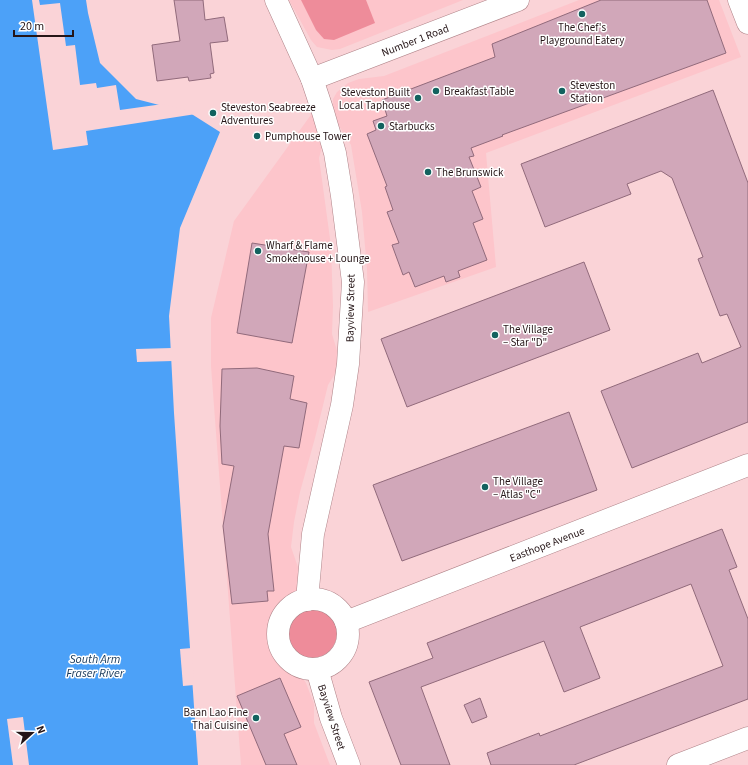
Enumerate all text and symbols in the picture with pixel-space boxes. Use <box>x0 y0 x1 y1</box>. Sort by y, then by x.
marker: The Chef's Playground Eatery <box>577 9 587 19</box>
scale bar <box>14 12 73 38</box>
text: 20 m <box>20 18 44 35</box>
place label: The Chef's Playground Eatery <box>540 20 624 48</box>
street label: Number 1 Road <box>379 21 451 60</box>
place label: Steveston Station <box>570 78 615 106</box>
place label: Breakfast Table <box>444 84 515 99</box>
place label: Steveston Built Local Taphouse <box>339 85 411 113</box>
marker: Breakfast Table <box>431 86 441 96</box>
marker: Steveston Station <box>557 86 567 96</box>
marker: Steveston Built Local Taphouse <box>413 93 423 103</box>
place label: Steveston Seabreeze Adventures <box>221 100 316 128</box>
marker: Steveston Seabreeze Adventures <box>208 108 218 118</box>
place label: Starbucks <box>389 119 435 134</box>
marker: Starbucks <box>376 121 386 131</box>
place label: Pumphouse Tower <box>265 129 351 144</box>
marker: Pumphouse Tower <box>252 131 262 141</box>
place label: The Brunswick <box>436 165 504 180</box>
marker: The Brunswick <box>423 167 433 177</box>
place label: Wharf & Flame Smokehouse + Lounge <box>266 238 370 266</box>
marker: Wharf & Flame Smokehouse + Lounge <box>253 246 263 256</box>
street label: Bayview Street <box>342 274 359 342</box>
place label: The Village – Star "D" <box>503 322 553 350</box>
marker: The Village – Star "D" <box>490 330 500 340</box>
place label: The Village – Atlas "C" <box>493 474 543 502</box>
marker: The Village – Atlas "C" <box>480 482 490 492</box>
street label: Easthope Avenue <box>508 523 587 566</box>
water label: South Arm Fraser River <box>66 651 125 682</box>
street label: Bayview Street <box>314 682 349 752</box>
place label: Baan Lao Fine Thai Cuisine <box>184 705 249 733</box>
north arrow <box>12 713 52 753</box>
marker: Baan Lao Fine Thai Cuisine <box>251 713 261 723</box>
text: N <box>33 723 49 736</box>

